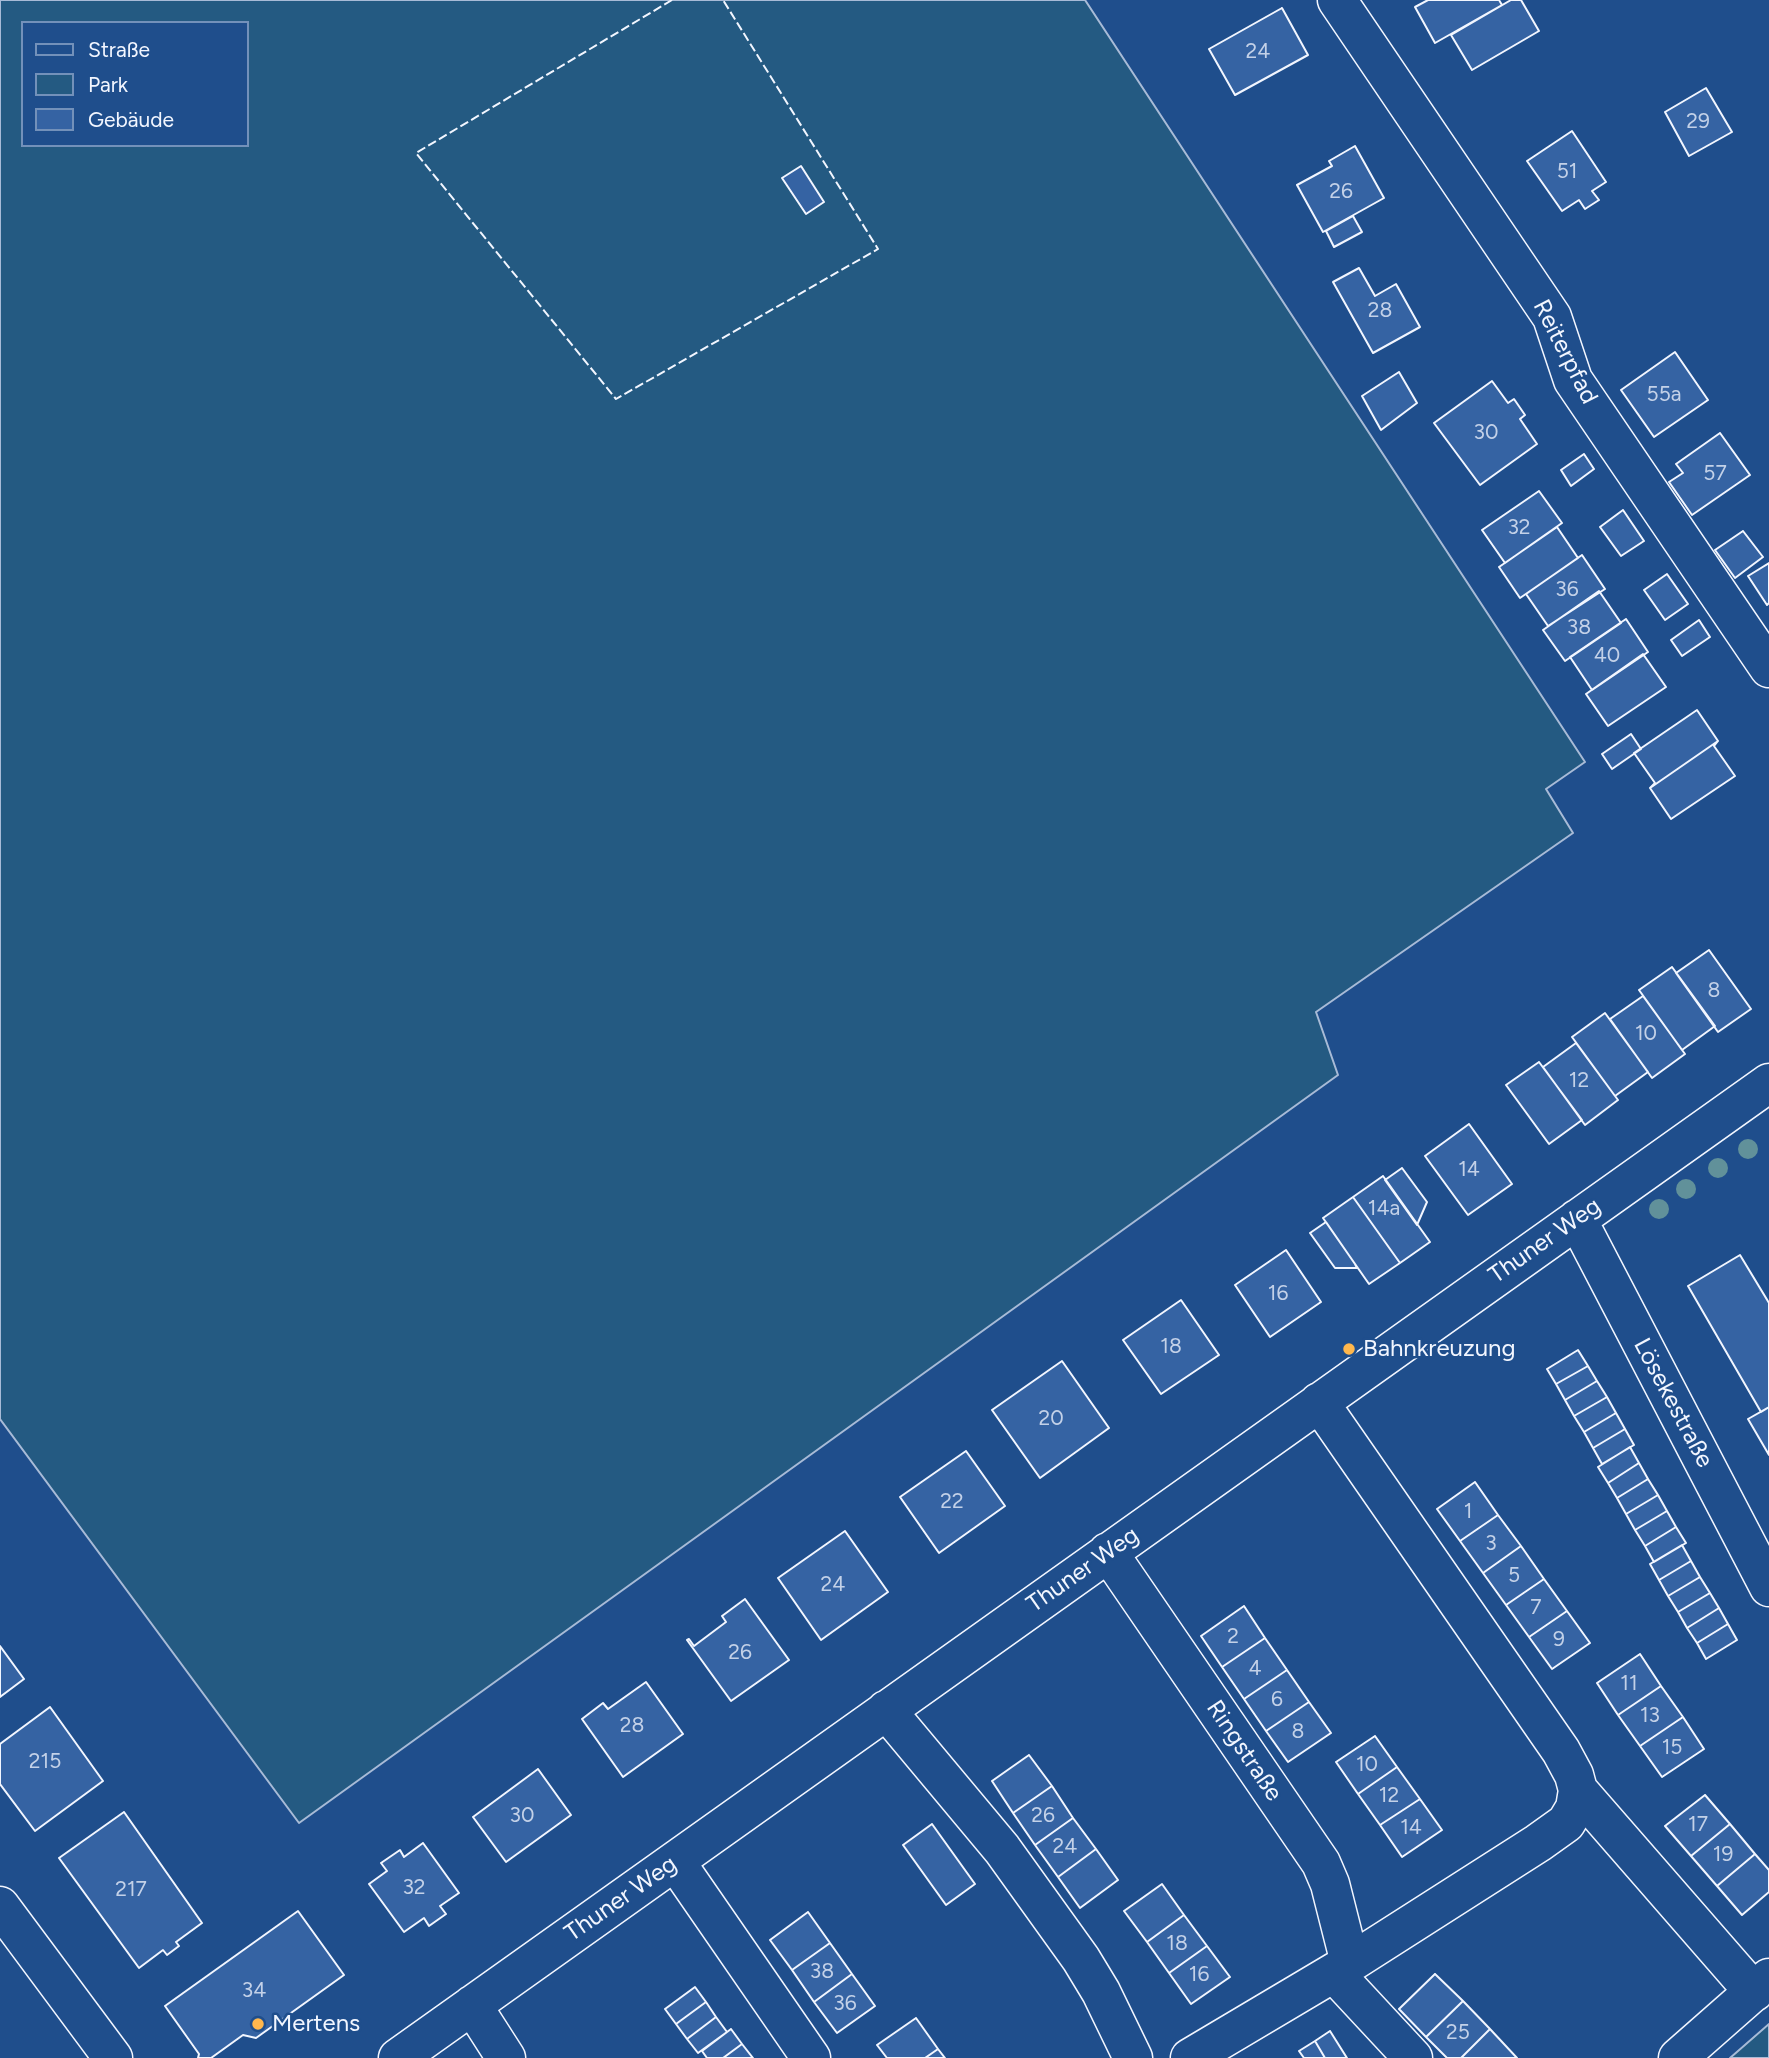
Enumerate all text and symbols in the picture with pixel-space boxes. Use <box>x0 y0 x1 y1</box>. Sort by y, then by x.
legend <box>21 21 248 147</box>
text: Straße <box>88 37 150 62</box>
house number: 24 <box>1246 39 1270 65</box>
text: Park <box>88 72 128 97</box>
text: Gebäude <box>88 107 174 132</box>
house number: 29 <box>1686 109 1710 135</box>
house number: 51 <box>1557 159 1577 185</box>
house number: 26 <box>1329 179 1353 205</box>
street label: Reiterpfad <box>1526 295 1604 409</box>
house number: 28 <box>1368 298 1392 324</box>
house number: 55a <box>1647 382 1681 408</box>
house number: 30 <box>1474 420 1498 446</box>
house number: 57 <box>1703 461 1727 487</box>
house number: 32 <box>1507 515 1531 541</box>
house number: 36 <box>1555 577 1579 603</box>
house number: 38 <box>1567 615 1591 641</box>
house number: 40 <box>1594 643 1620 669</box>
house number: 8 <box>1708 978 1720 1004</box>
house number: 10 <box>1635 1021 1657 1047</box>
house number: 12 <box>1569 1068 1589 1094</box>
house number: 14 <box>1458 1157 1480 1183</box>
street label: Thuner Weg <box>1484 1192 1606 1290</box>
house number: 14a <box>1368 1196 1400 1222</box>
house number: 16 <box>1268 1281 1288 1307</box>
street label: Lösekestraße <box>1627 1333 1719 1473</box>
house number: 18 <box>1160 1334 1182 1360</box>
place label: Bahnkreuzung <box>1363 1335 1516 1363</box>
marker: Bahnkreuzung <box>1341 1341 1357 1357</box>
house number: 20 <box>1038 1406 1064 1432</box>
house number: 22 <box>940 1489 964 1515</box>
house number: 1 <box>1464 1499 1472 1525</box>
street label: Thuner Weg <box>1022 1521 1144 1619</box>
house number: 3 <box>1485 1531 1497 1557</box>
house number: 5 <box>1508 1563 1520 1589</box>
house number: 24 <box>821 1572 845 1598</box>
house number: 7 <box>1530 1595 1542 1621</box>
house number: 2 <box>1227 1624 1239 1650</box>
house number: 9 <box>1553 1627 1565 1653</box>
house number: 26 <box>728 1640 752 1666</box>
house number: 4 <box>1248 1656 1262 1682</box>
house number: 11 <box>1620 1671 1638 1697</box>
house number: 6 <box>1271 1687 1283 1713</box>
street label: Ringstraße <box>1200 1695 1288 1807</box>
house number: 13 <box>1640 1703 1660 1729</box>
house number: 28 <box>620 1713 644 1739</box>
house number: 8 <box>1292 1719 1304 1745</box>
house number: 15 <box>1662 1735 1682 1761</box>
house number: 215 <box>29 1749 61 1775</box>
house number: 10 <box>1356 1752 1378 1778</box>
house number: 12 <box>1379 1783 1399 1809</box>
house number: 30 <box>510 1803 534 1829</box>
house number: 26 <box>1031 1803 1055 1829</box>
house number: 17 <box>1688 1812 1708 1838</box>
house number: 14 <box>1400 1815 1422 1841</box>
house number: 24 <box>1053 1834 1077 1860</box>
house number: 19 <box>1713 1842 1733 1868</box>
street label: Thuner Weg <box>560 1850 682 1948</box>
house number: 32 <box>402 1875 426 1901</box>
house number: 217 <box>115 1877 147 1903</box>
house number: 18 <box>1166 1931 1188 1957</box>
house number: 38 <box>810 1959 834 1985</box>
house number: 16 <box>1189 1962 1209 1988</box>
house number: 34 <box>242 1978 266 2004</box>
house number: 36 <box>833 1991 857 2017</box>
place label: Mertens <box>272 2010 360 2038</box>
marker: Mertens <box>250 2016 266 2032</box>
house number: 25 <box>1446 2020 1470 2046</box>

